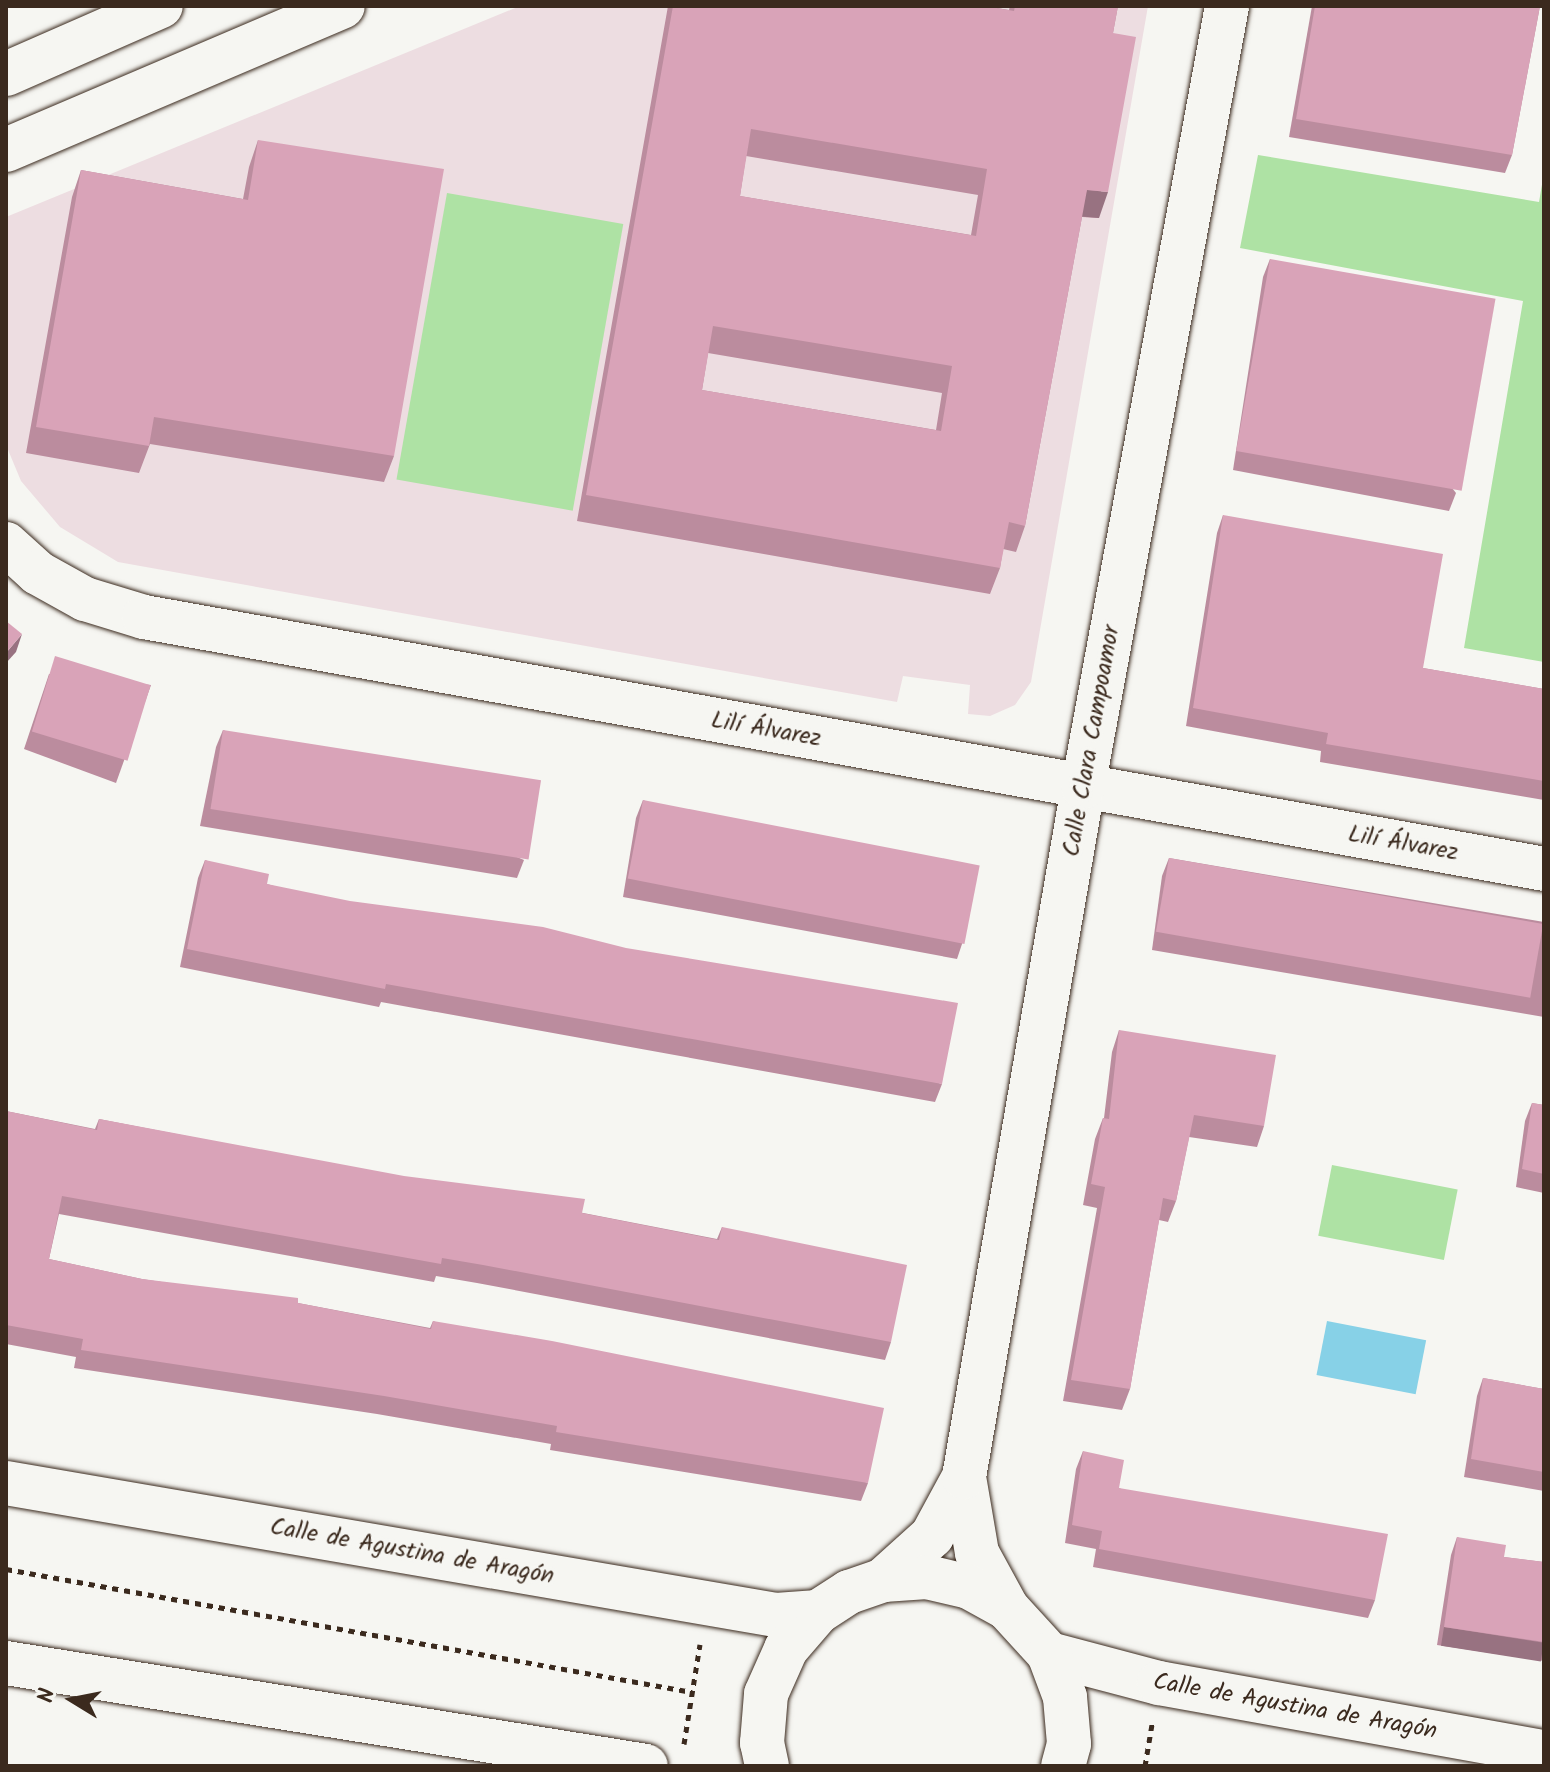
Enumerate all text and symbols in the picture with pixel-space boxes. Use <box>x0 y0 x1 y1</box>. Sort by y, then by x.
street label: Calle Clara Campoamor <box>1057 623 1127 859</box>
street label: Lilí Álvarez <box>709 706 823 754</box>
street label: Lilí Álvarez <box>1346 820 1460 868</box>
street label: Calle de Agustina de Aragón <box>268 1513 556 1591</box>
north arrow <box>32 1660 112 1740</box>
street label: Calle de Agustina de Aragón <box>1151 1668 1439 1746</box>
text: N <box>29 1686 66 1706</box>

